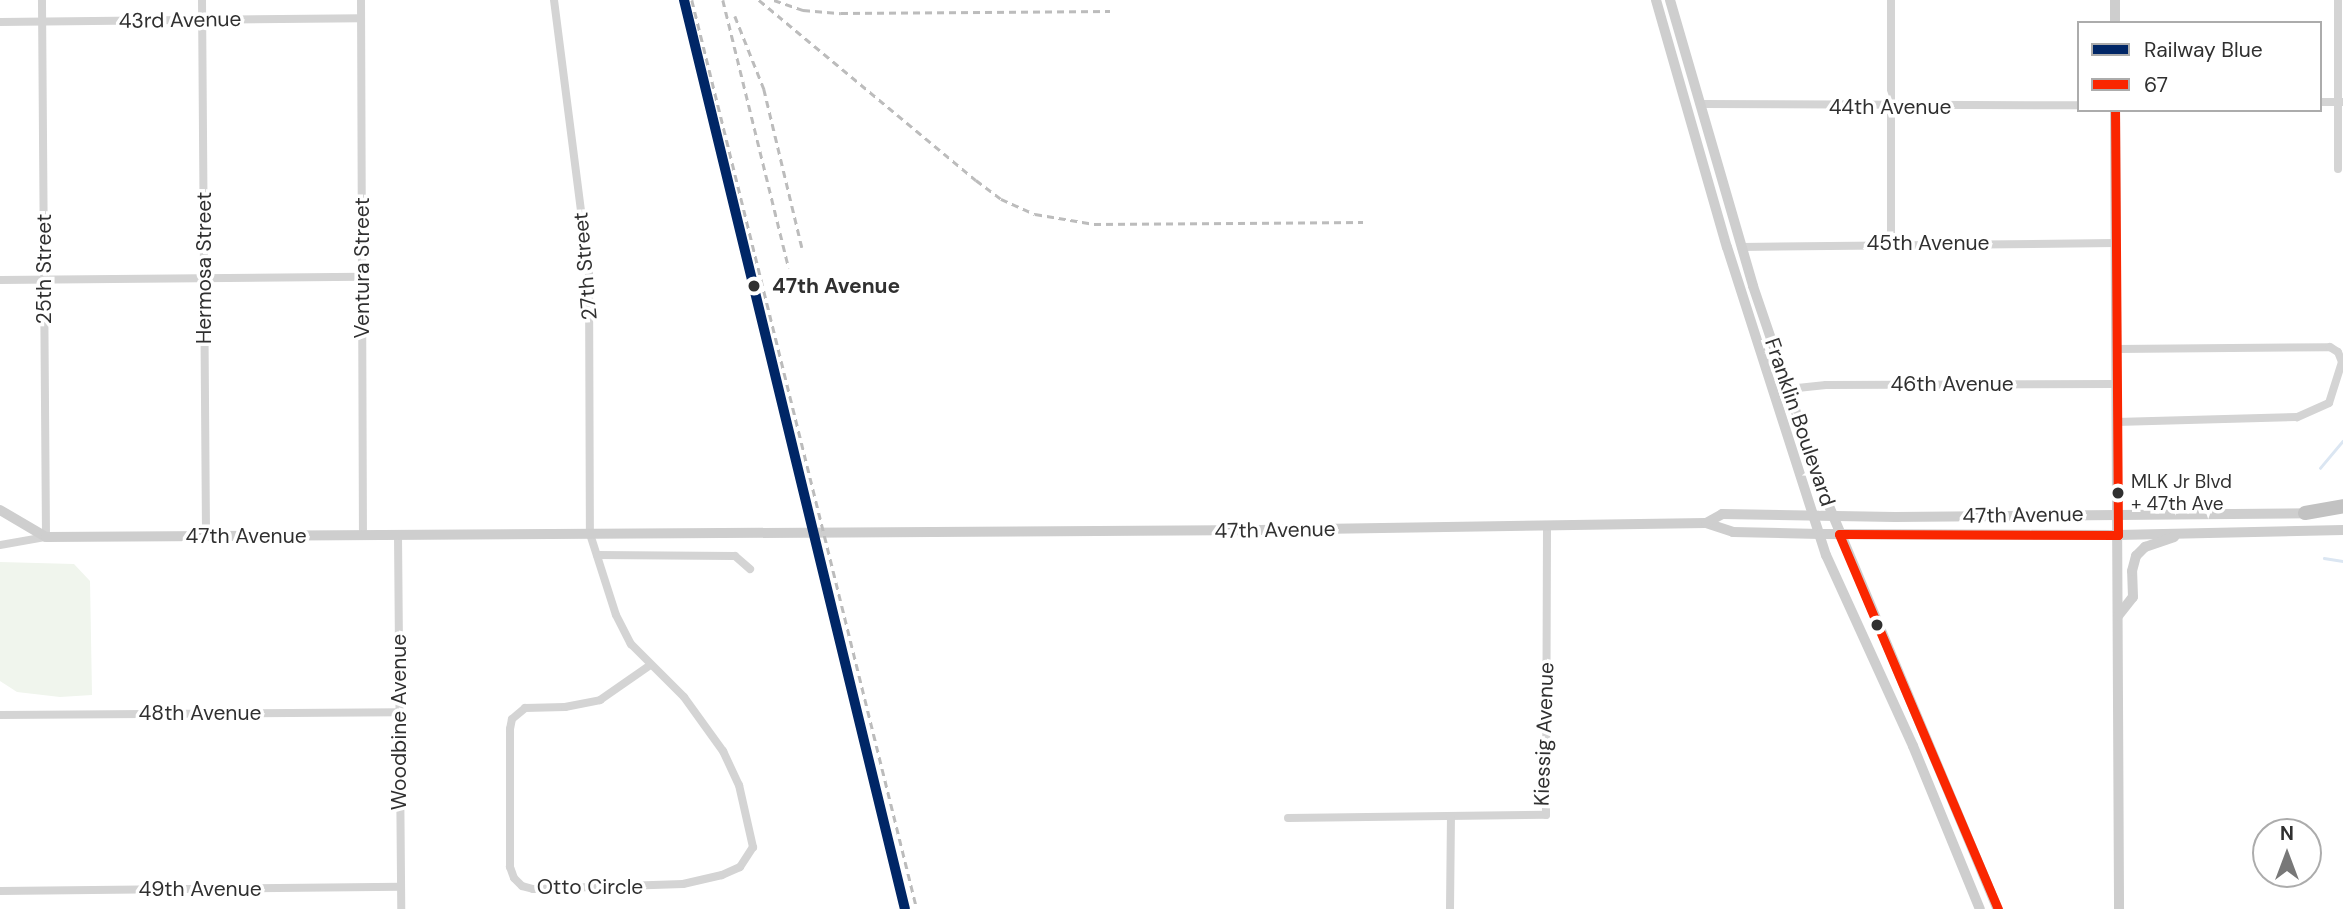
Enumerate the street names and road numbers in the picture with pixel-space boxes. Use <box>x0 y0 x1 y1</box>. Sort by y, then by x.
street label: 43rd Avenue <box>118 6 242 34</box>
street label: 44th Avenue <box>1829 94 1951 120</box>
street label: Hermosa Street <box>191 192 217 344</box>
street label: Ventura Street <box>349 197 375 339</box>
street label: 27th Street <box>568 211 602 321</box>
street label: 25th Street <box>31 214 57 324</box>
street label: 45th Avenue <box>1867 230 1989 256</box>
street label: Franklin Boulevard <box>1759 335 1841 509</box>
street label: 46th Avenue <box>1890 371 2014 397</box>
street label: 47th Avenue <box>1962 501 2084 529</box>
street label: 47th Avenue <box>1214 516 1336 544</box>
street label: 47th Avenue <box>185 523 307 549</box>
street label: Woodbine Avenue <box>386 634 412 810</box>
street label: Kiessig Avenue <box>1529 662 1559 806</box>
street label: 48th Avenue <box>139 700 261 726</box>
street label: Otto Circle <box>537 874 643 900</box>
street label: 49th Avenue <box>138 876 262 902</box>

